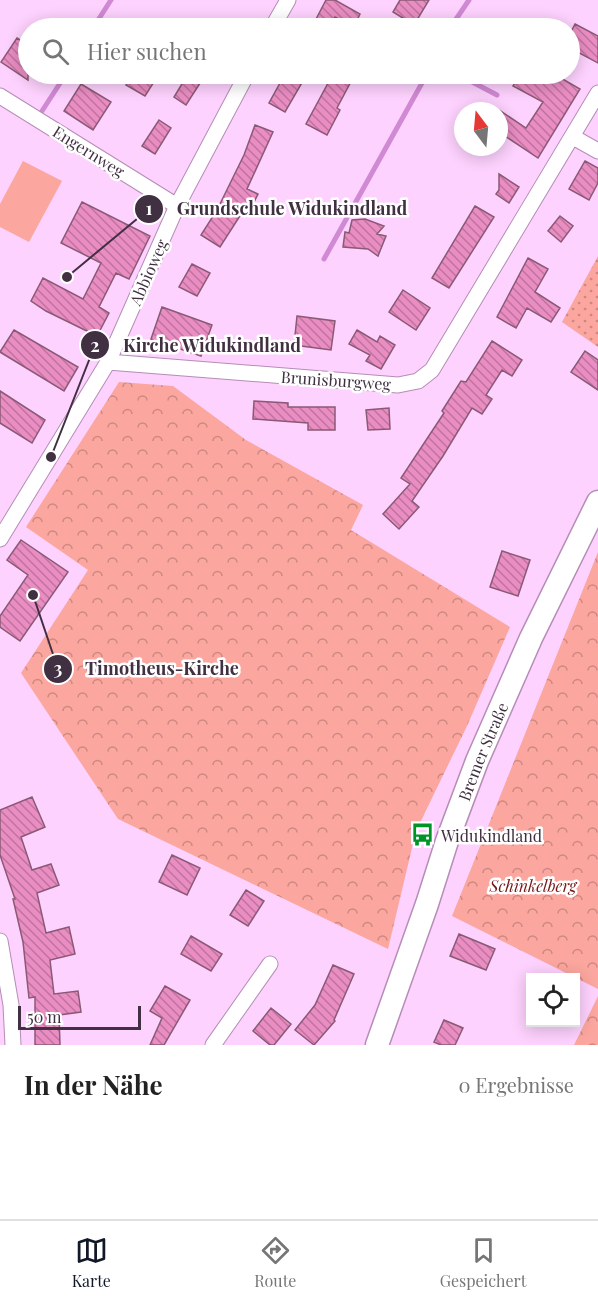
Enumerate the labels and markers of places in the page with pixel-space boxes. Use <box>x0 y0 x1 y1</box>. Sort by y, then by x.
callout: Grundschule Widukindland <box>134 191 420 227</box>
callout: Kirche Widukindland <box>80 327 313 363</box>
callout: Timotheus-Kirche <box>43 651 251 687</box>
bus stop icon: Widukindland <box>410 822 436 848</box>
place label: Widukindland <box>440 825 542 846</box>

